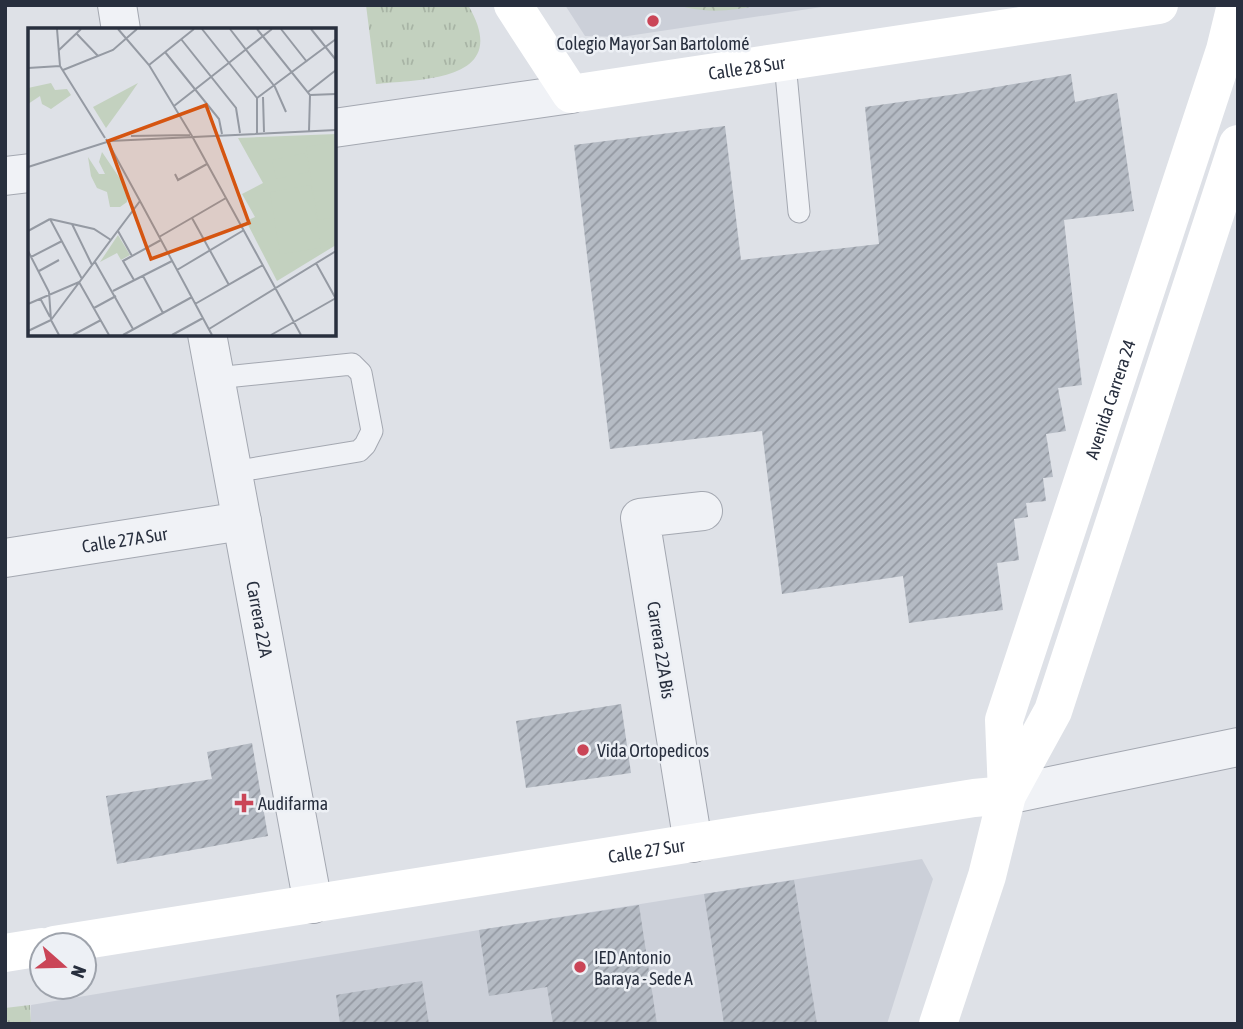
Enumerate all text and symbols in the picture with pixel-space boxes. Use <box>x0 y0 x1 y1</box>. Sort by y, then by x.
marker: Colegio Mayor San Bartolomé <box>645 13 661 29</box>
inset map <box>28 28 336 336</box>
place label: Colegio Mayor San Bartolomé <box>557 33 749 54</box>
street label: Calle 28 Sur <box>707 51 787 84</box>
street label: Avenida Carrera 24 <box>1080 337 1139 462</box>
street label: Calle 27A Sur <box>80 522 169 556</box>
street label: Carrera 22A <box>243 579 277 659</box>
street label: Carrera 22A Bis <box>643 600 679 700</box>
place label: Vida Ortopedicos <box>597 740 709 761</box>
marker: Vida Ortopedicos <box>575 742 591 758</box>
place label: Audifarma <box>258 793 328 814</box>
marker: Audifarma <box>236 795 252 811</box>
street label: Calle 27 Sur <box>607 834 687 867</box>
north arrow <box>28 931 98 1001</box>
place label: IED Antonio Baraya - Sede A <box>594 947 693 989</box>
marker: IED Antonio Baraya - Sede A <box>572 959 588 975</box>
text: N <box>67 963 91 981</box>

